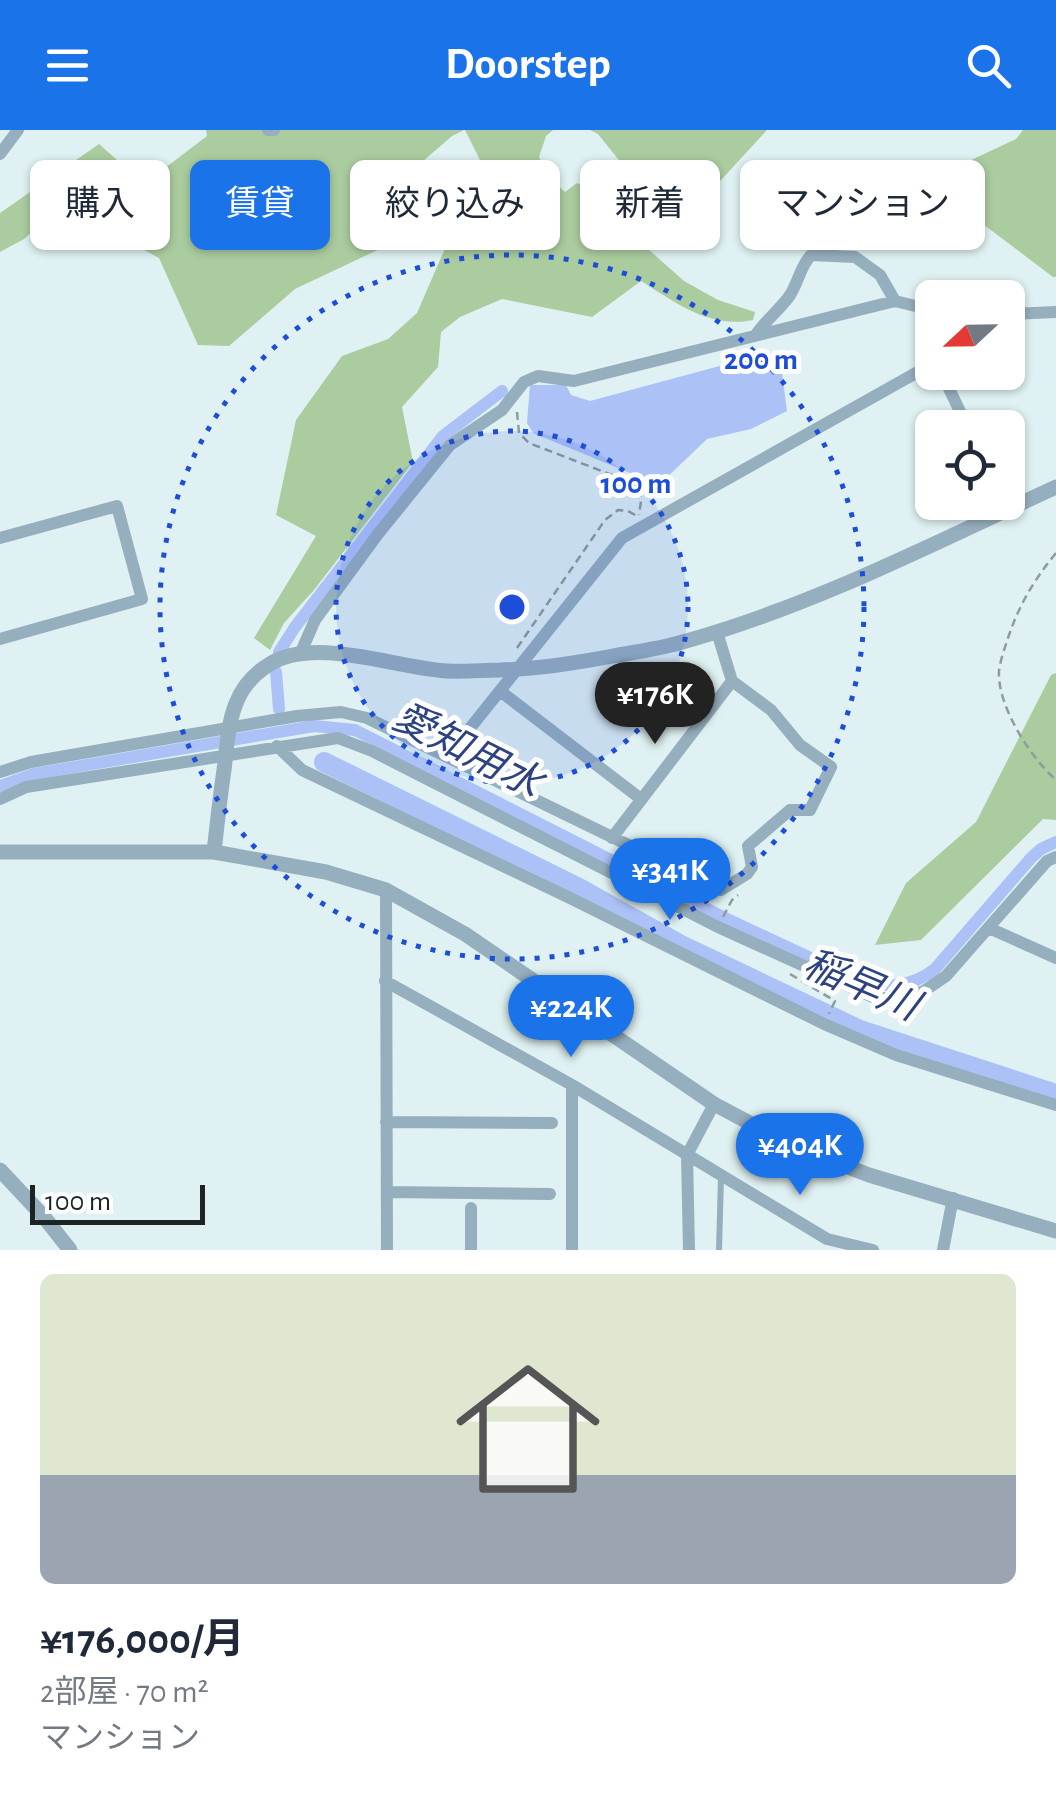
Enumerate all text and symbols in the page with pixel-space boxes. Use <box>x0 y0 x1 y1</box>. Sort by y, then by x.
icon: menu <box>40 38 95 93</box>
icon: search <box>961 38 1016 93</box>
text: Doorstep <box>445 42 611 87</box>
chip: 購入 <box>30 160 170 250</box>
chip: 賃貸 <box>190 160 330 250</box>
chip: 絞り込み <box>350 160 560 250</box>
chip: 新着 <box>580 160 720 250</box>
chip: マンション <box>740 160 985 250</box>
north arrow <box>915 280 1025 390</box>
map controls <box>915 280 1025 520</box>
text: 200 m <box>724 345 798 375</box>
button: locate <box>915 410 1025 520</box>
text: 100 m <box>601 469 671 499</box>
centre of rings <box>494 589 530 625</box>
pin: ¥176K <box>585 662 725 747</box>
text: ¥176K <box>617 678 693 710</box>
water label: 愛知用水 <box>387 695 552 807</box>
pin: ¥341K <box>600 838 740 923</box>
text: ¥341K <box>632 854 708 886</box>
water label: 稲早川 <box>798 942 929 1029</box>
pin: ¥224K <box>501 975 641 1060</box>
text: ¥224K <box>530 991 612 1023</box>
pin: ¥404K <box>730 1113 870 1198</box>
text: ¥404K <box>758 1129 842 1161</box>
scale bar <box>30 1180 205 1224</box>
text: 100 m <box>45 1188 111 1216</box>
icon: home <box>438 1339 618 1519</box>
text: ¥176,000/月 <box>40 1619 245 1661</box>
text: 2部屋 · 70 m² <box>40 1676 209 1708</box>
text: マンション <box>40 1722 200 1754</box>

